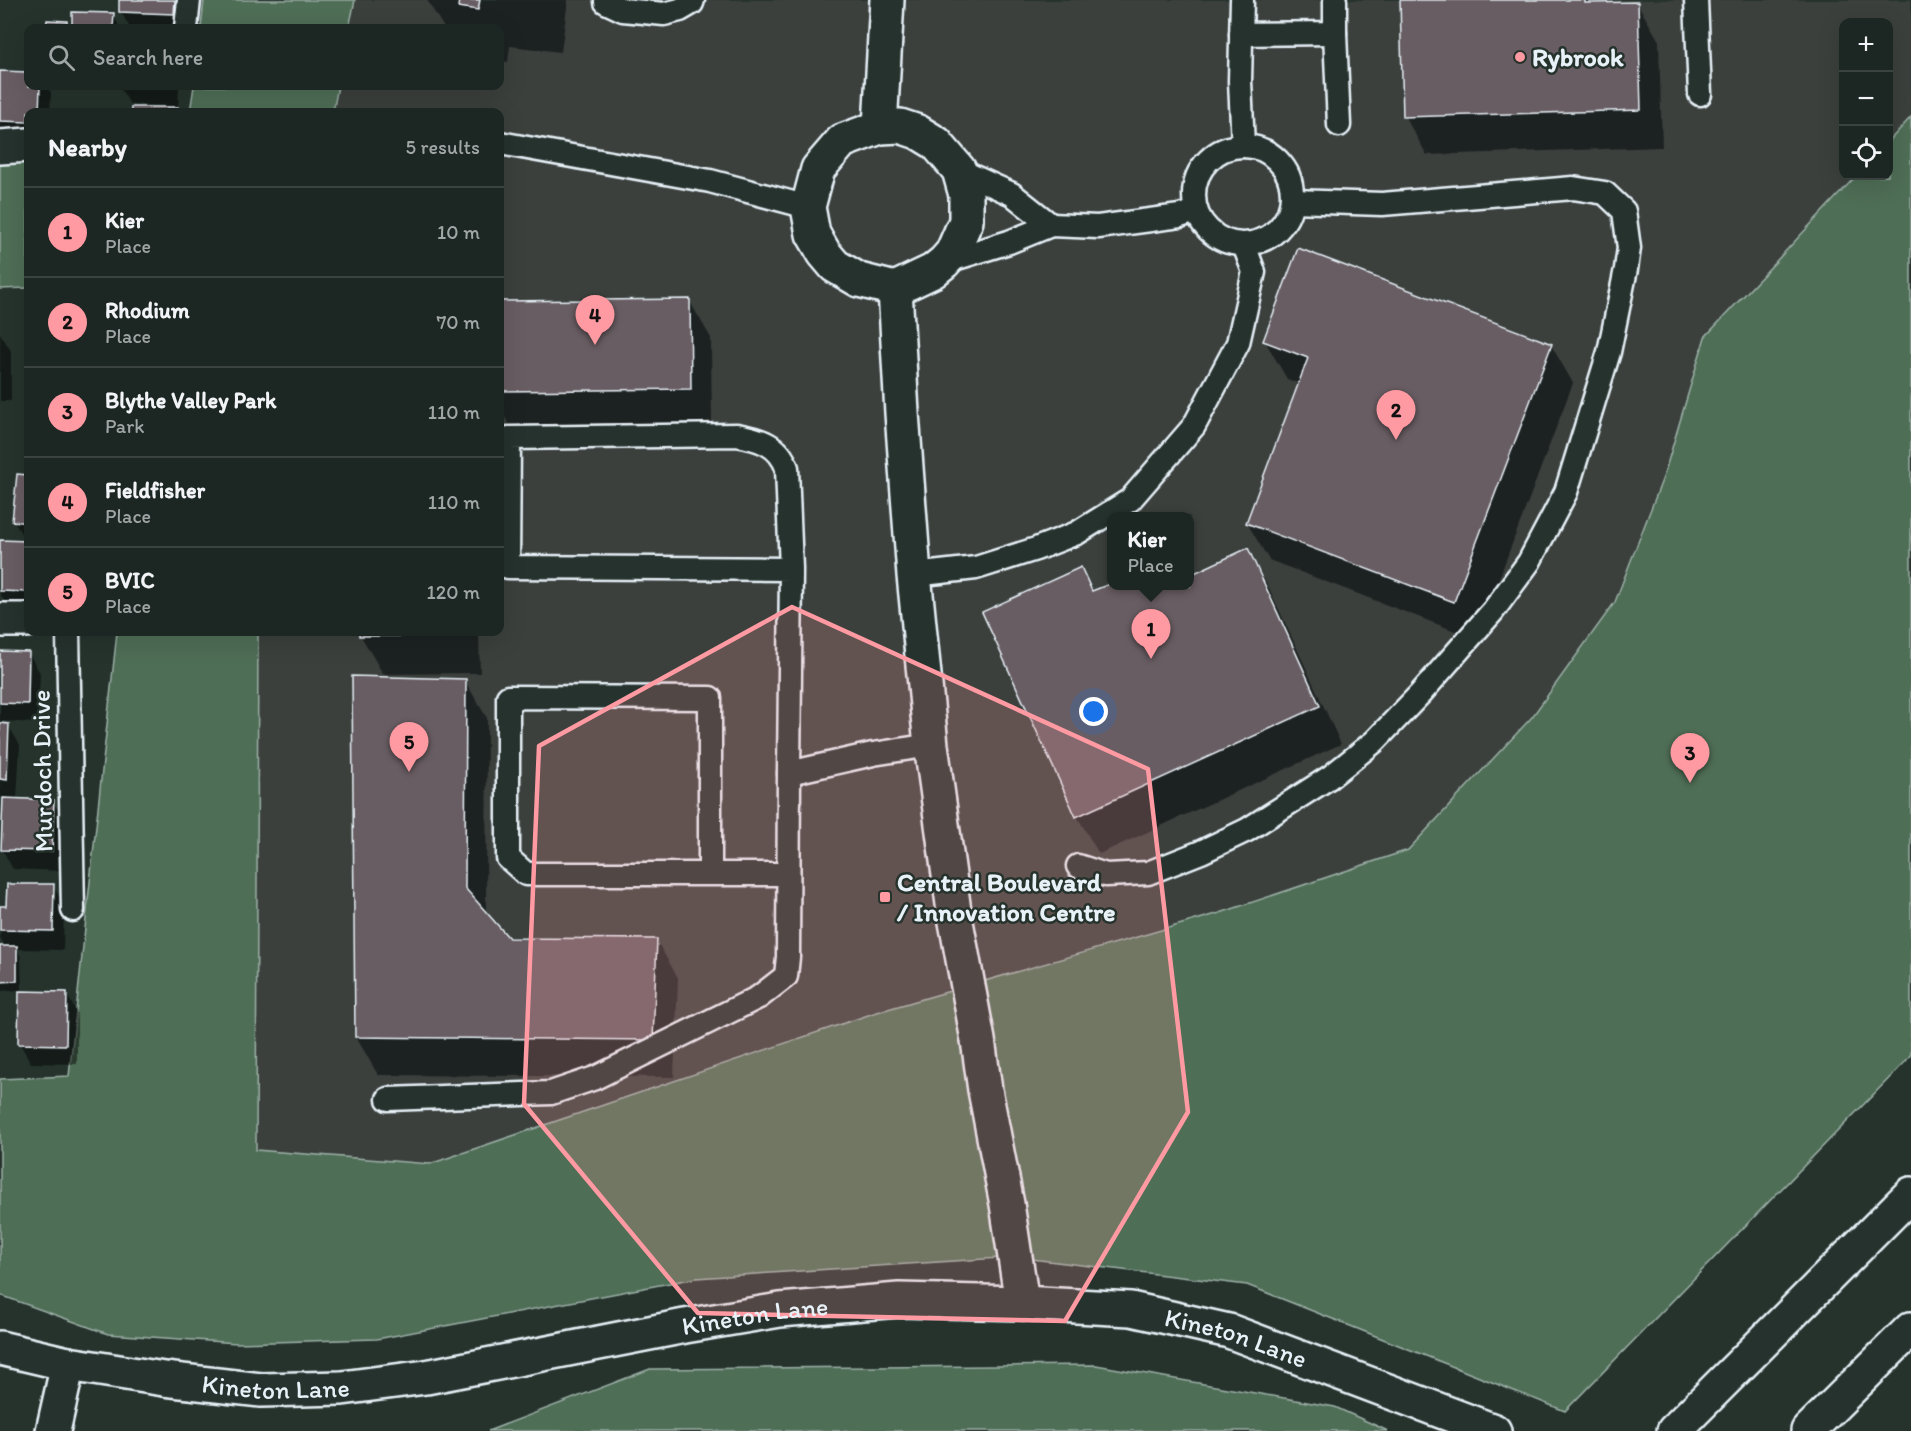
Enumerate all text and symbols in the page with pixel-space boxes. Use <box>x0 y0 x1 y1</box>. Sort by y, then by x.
map controls <box>1839 18 1893 180</box>
button: + <box>1839 18 1893 72</box>
search box <box>24 24 504 90</box>
icon: search <box>45 41 78 74</box>
place label: Rybrook <box>1532 41 1624 73</box>
text: Search here <box>93 44 203 71</box>
marker: Rybrook <box>1513 50 1527 64</box>
button: − <box>1839 72 1893 126</box>
button: locate <box>1839 126 1893 180</box>
text: Nearby <box>48 131 127 163</box>
text: 5 results <box>406 135 480 159</box>
text: Kier <box>105 207 144 234</box>
text: 1 <box>63 220 72 244</box>
text: 10 m <box>437 220 480 244</box>
text: Place <box>105 234 151 258</box>
pin: 4 <box>576 296 614 345</box>
text: Rhodium <box>105 297 190 324</box>
text: 2 <box>62 310 73 334</box>
text: 70 m <box>436 310 480 334</box>
text: Place <box>105 324 151 348</box>
text: Blythe Valley Park <box>105 387 276 414</box>
pin: 2 <box>1376 390 1416 440</box>
text: 3 <box>62 400 73 424</box>
text: 110 m <box>428 400 480 424</box>
text: Park <box>105 414 144 438</box>
text: Fieldfisher <box>105 477 205 504</box>
text: 4 <box>61 490 74 514</box>
text: 110 m <box>428 490 480 514</box>
text: Place <box>105 504 151 528</box>
popup <box>1107 512 1194 590</box>
text: Kier <box>1127 526 1166 553</box>
text: Place <box>1127 553 1174 577</box>
text: BVIC <box>105 567 155 594</box>
text: 5 <box>62 580 73 604</box>
text: 120 m <box>427 580 480 604</box>
text: Place <box>105 594 151 618</box>
pin: 1 <box>1132 610 1170 659</box>
street label: Murdoch Drive <box>25 690 59 852</box>
your location <box>1079 697 1108 726</box>
pin: 5 <box>390 722 428 772</box>
pin: 3 <box>1670 734 1710 783</box>
place label: Central Boulevard / Innovation Centre <box>896 866 1116 928</box>
marker: Central Boulevard / Innovation Centre <box>878 890 892 904</box>
street label: Kineton Lane <box>679 1290 829 1342</box>
street label: Kineton Lane <box>1162 1301 1312 1375</box>
street label: Kineton Lane <box>200 1367 351 1406</box>

